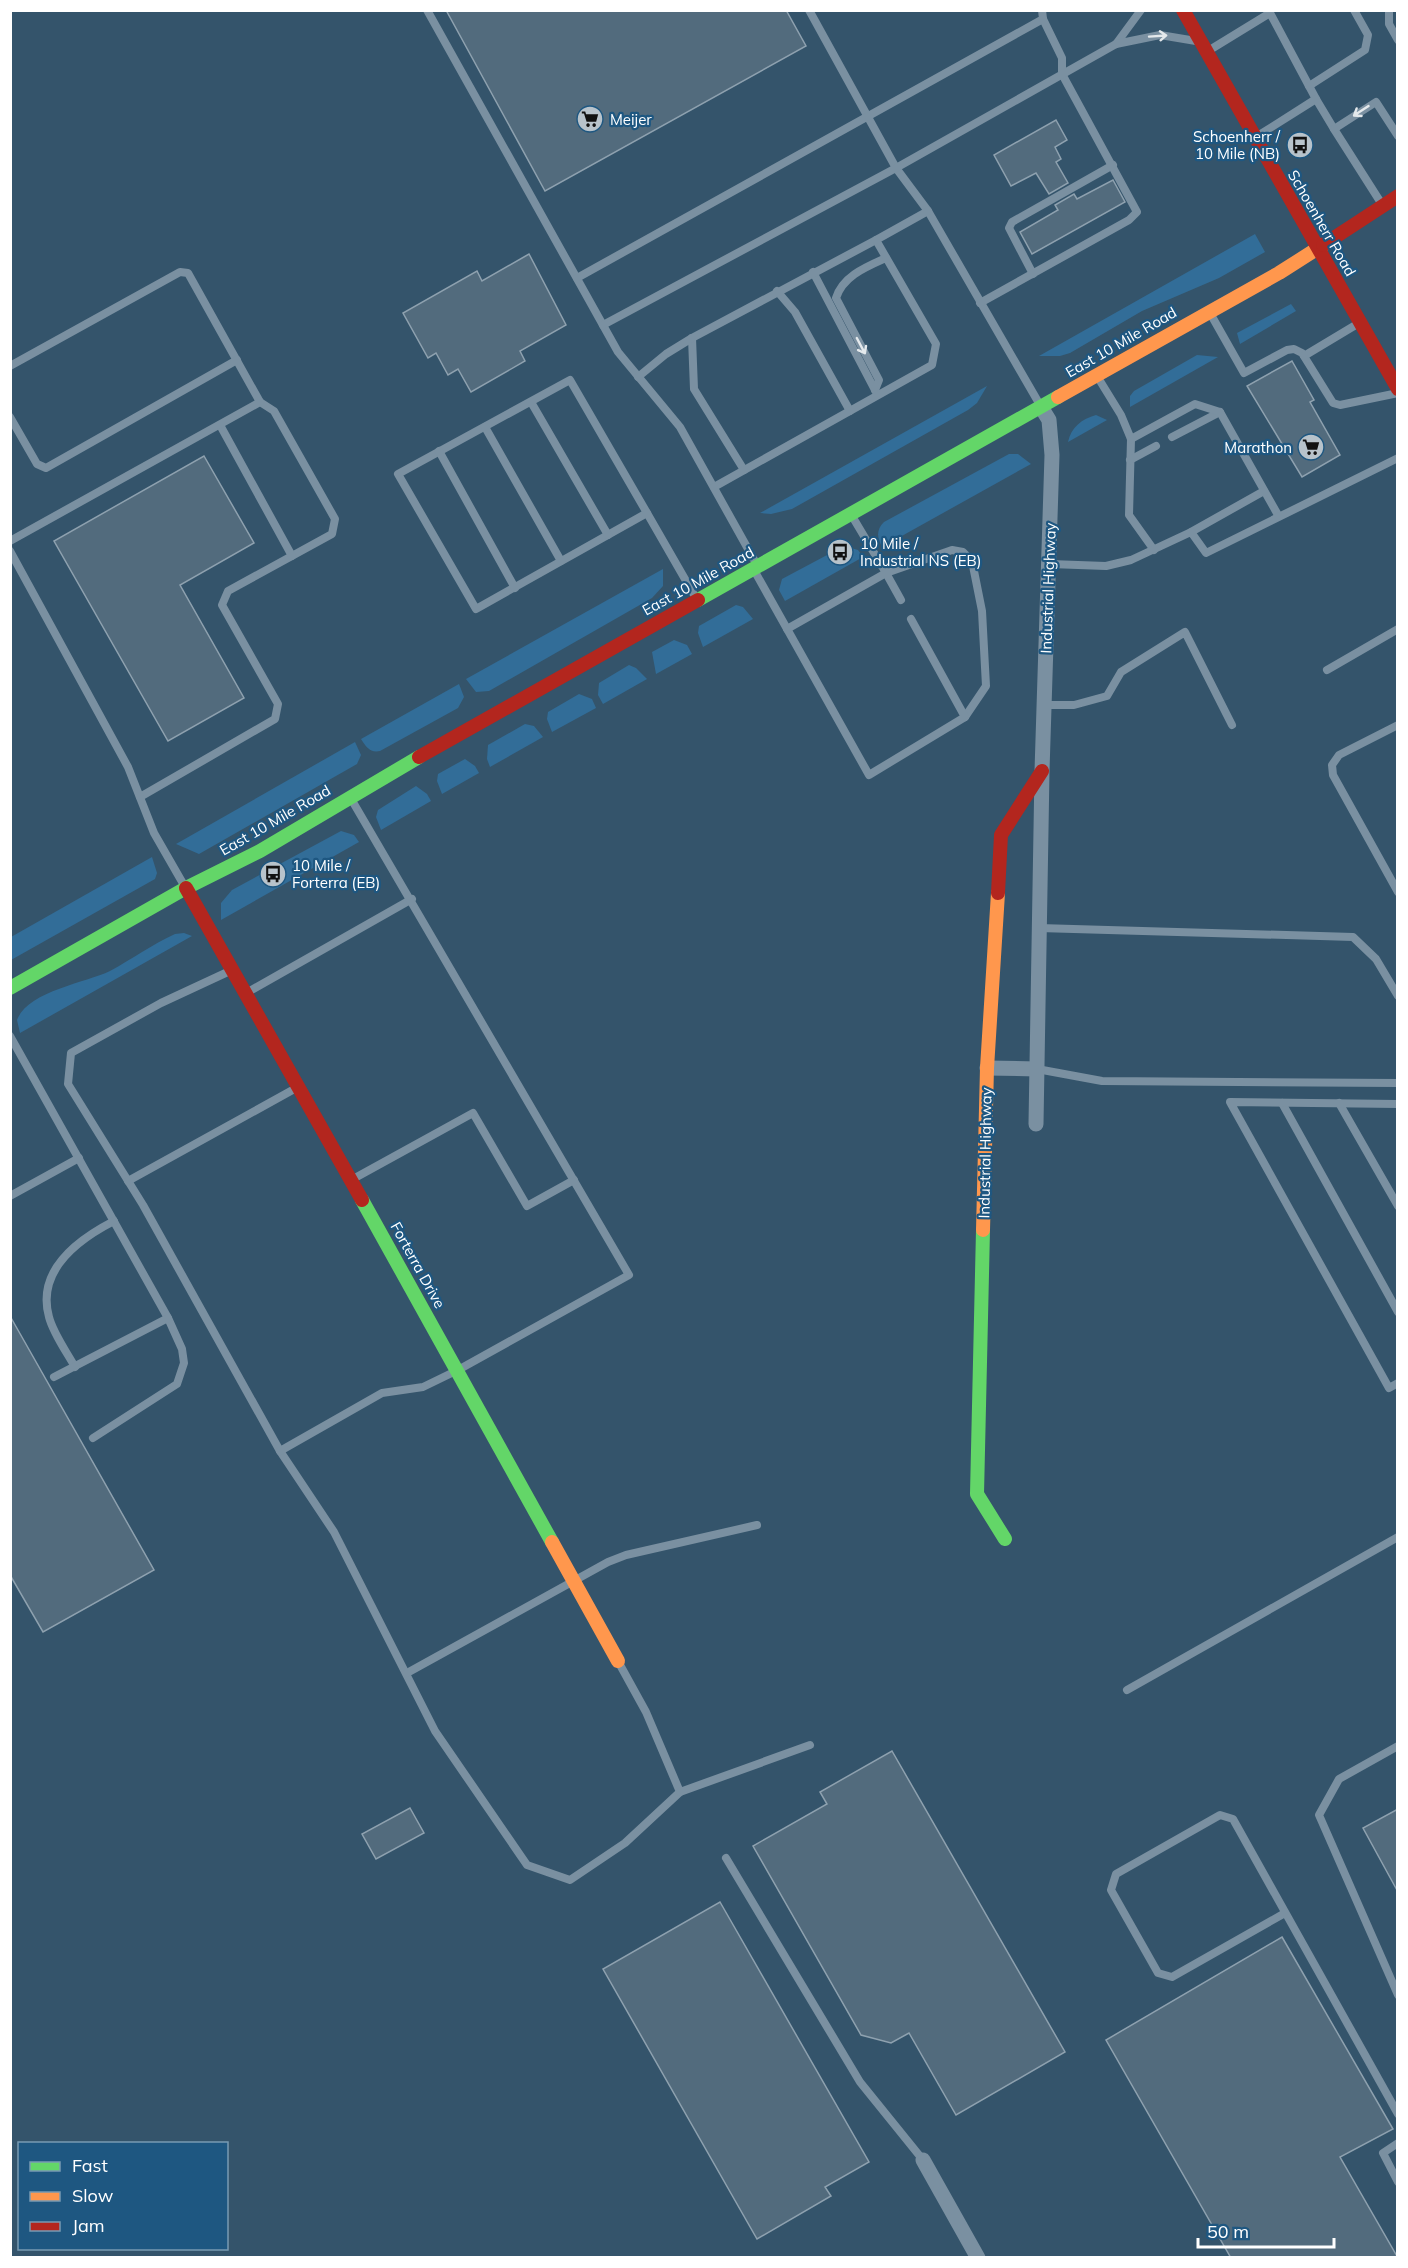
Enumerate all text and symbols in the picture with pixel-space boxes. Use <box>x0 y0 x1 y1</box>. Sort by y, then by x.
one-way arrow <box>1148 30 1168 41</box>
supermarket icon: Meijer <box>575 104 605 134</box>
one-way arrow <box>1352 105 1369 118</box>
place label: Meijer <box>610 110 652 129</box>
place label: Schoenherr / 10 Mile (NB) <box>1193 127 1281 163</box>
bus stop icon: Schoenherr / 10 Mile (NB) <box>1285 130 1315 160</box>
street label: Schoenherr Road <box>1284 166 1360 280</box>
street label: East 10 Mile Road <box>1062 303 1180 381</box>
one-way arrow <box>856 336 867 354</box>
supermarket icon: Marathon <box>1296 432 1326 462</box>
place label: Marathon <box>1224 438 1292 457</box>
street label: Industrial Highway <box>1036 522 1060 654</box>
place label: 10 Mile / Industrial NS (EB) <box>860 534 981 570</box>
bus stop icon: 10 Mile / Industrial NS (EB) <box>825 537 855 567</box>
street label: East 10 Mile Road <box>639 542 757 620</box>
street label: East 10 Mile Road <box>216 781 334 859</box>
place label: 10 Mile / Forterra (EB) <box>292 856 380 892</box>
bus stop icon: 10 Mile / Forterra (EB) <box>258 859 288 889</box>
street label: Industrial Highway <box>974 1087 996 1219</box>
street label: Forterra Drive <box>386 1218 450 1312</box>
legend <box>18 2142 228 2250</box>
text: Fast <box>72 2154 108 2177</box>
text: Slow <box>72 2184 114 2207</box>
scale bar <box>1198 2211 1334 2249</box>
text: Jam <box>72 2214 105 2237</box>
text: 50 m <box>1207 2220 1249 2243</box>

